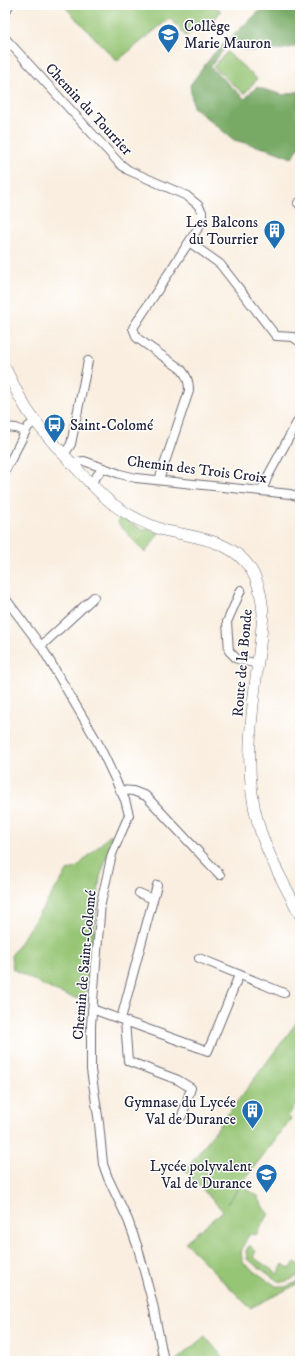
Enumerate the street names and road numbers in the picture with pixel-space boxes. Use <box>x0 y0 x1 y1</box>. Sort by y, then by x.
street label: Chemin du Tourrier <box>41 59 137 160</box>
street label: Chemin des Trois Croix <box>126 451 269 488</box>
street label: Route de la Bonde <box>228 608 257 718</box>
street label: Chemin de Saint-Colomé <box>68 889 101 1041</box>

